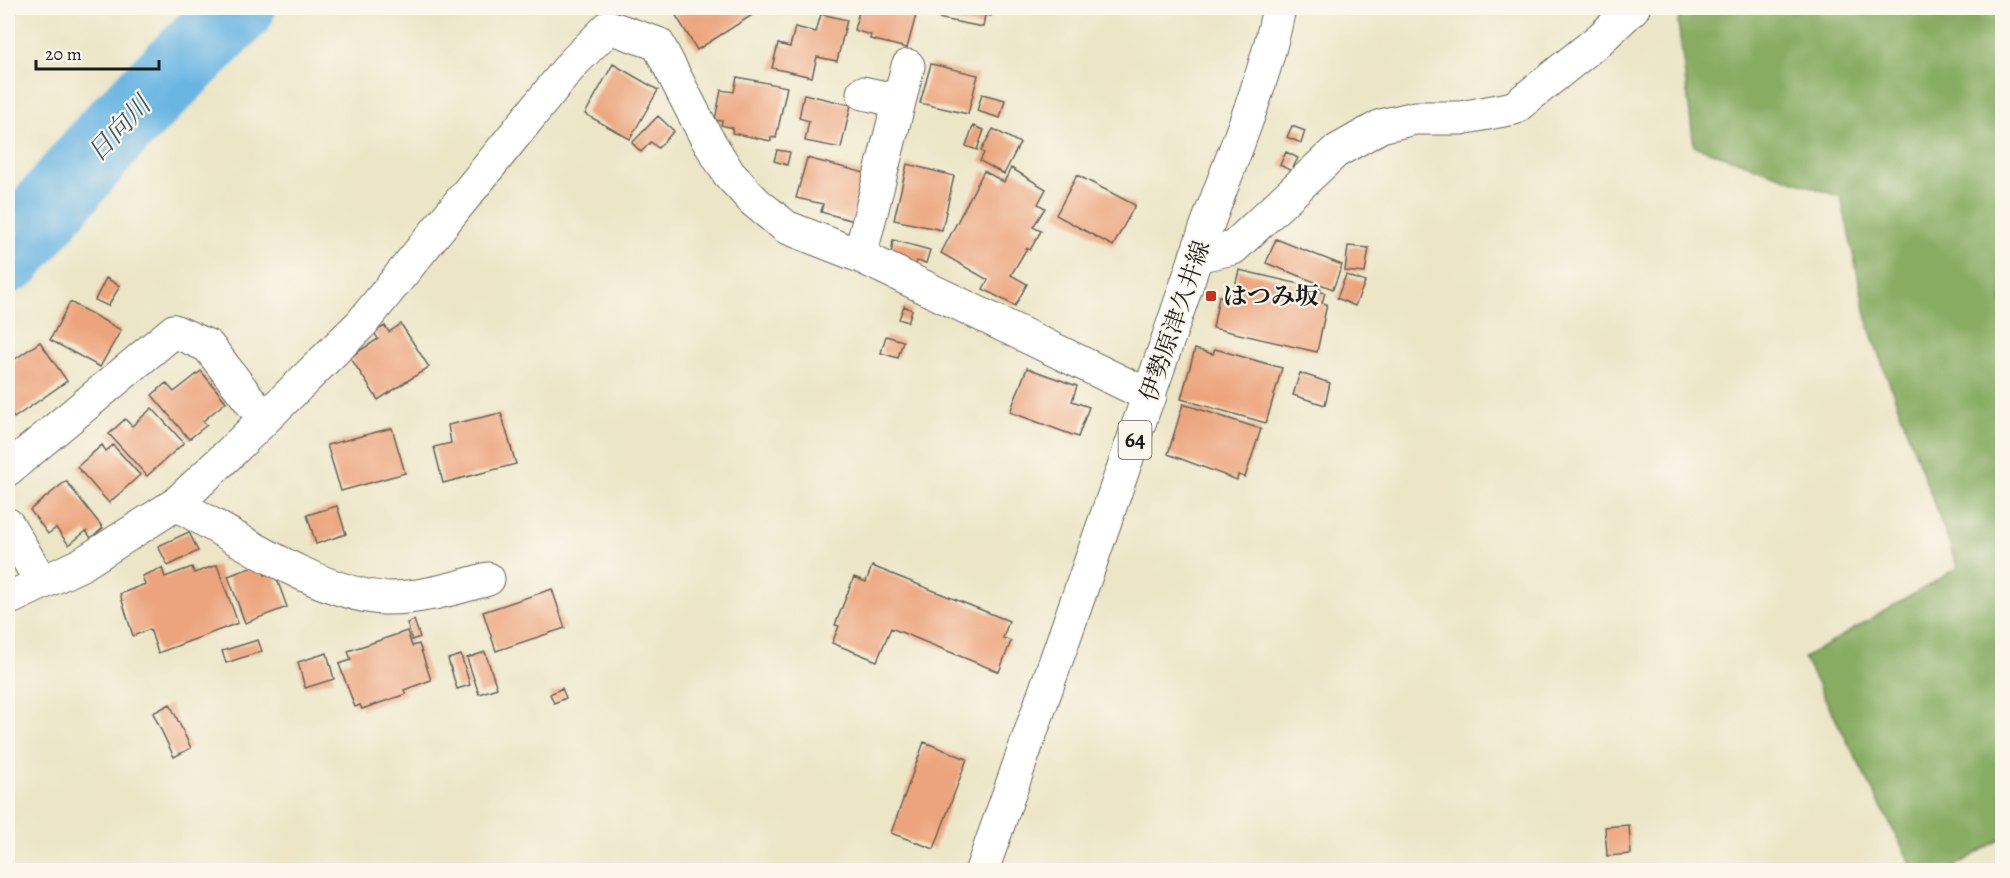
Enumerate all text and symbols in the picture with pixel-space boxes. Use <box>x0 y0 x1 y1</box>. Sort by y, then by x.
scale bar <box>36 33 159 71</box>
text: 20 m <box>45 42 82 66</box>
water label: 日向川 <box>80 86 160 169</box>
street label: 伊勢原津久井線 <box>1133 236 1217 406</box>
place label: はつみ坂 <box>1223 280 1319 312</box>
marker: はつみ坂 <box>1204 289 1218 303</box>
road number: 64 <box>1118 421 1152 459</box>

